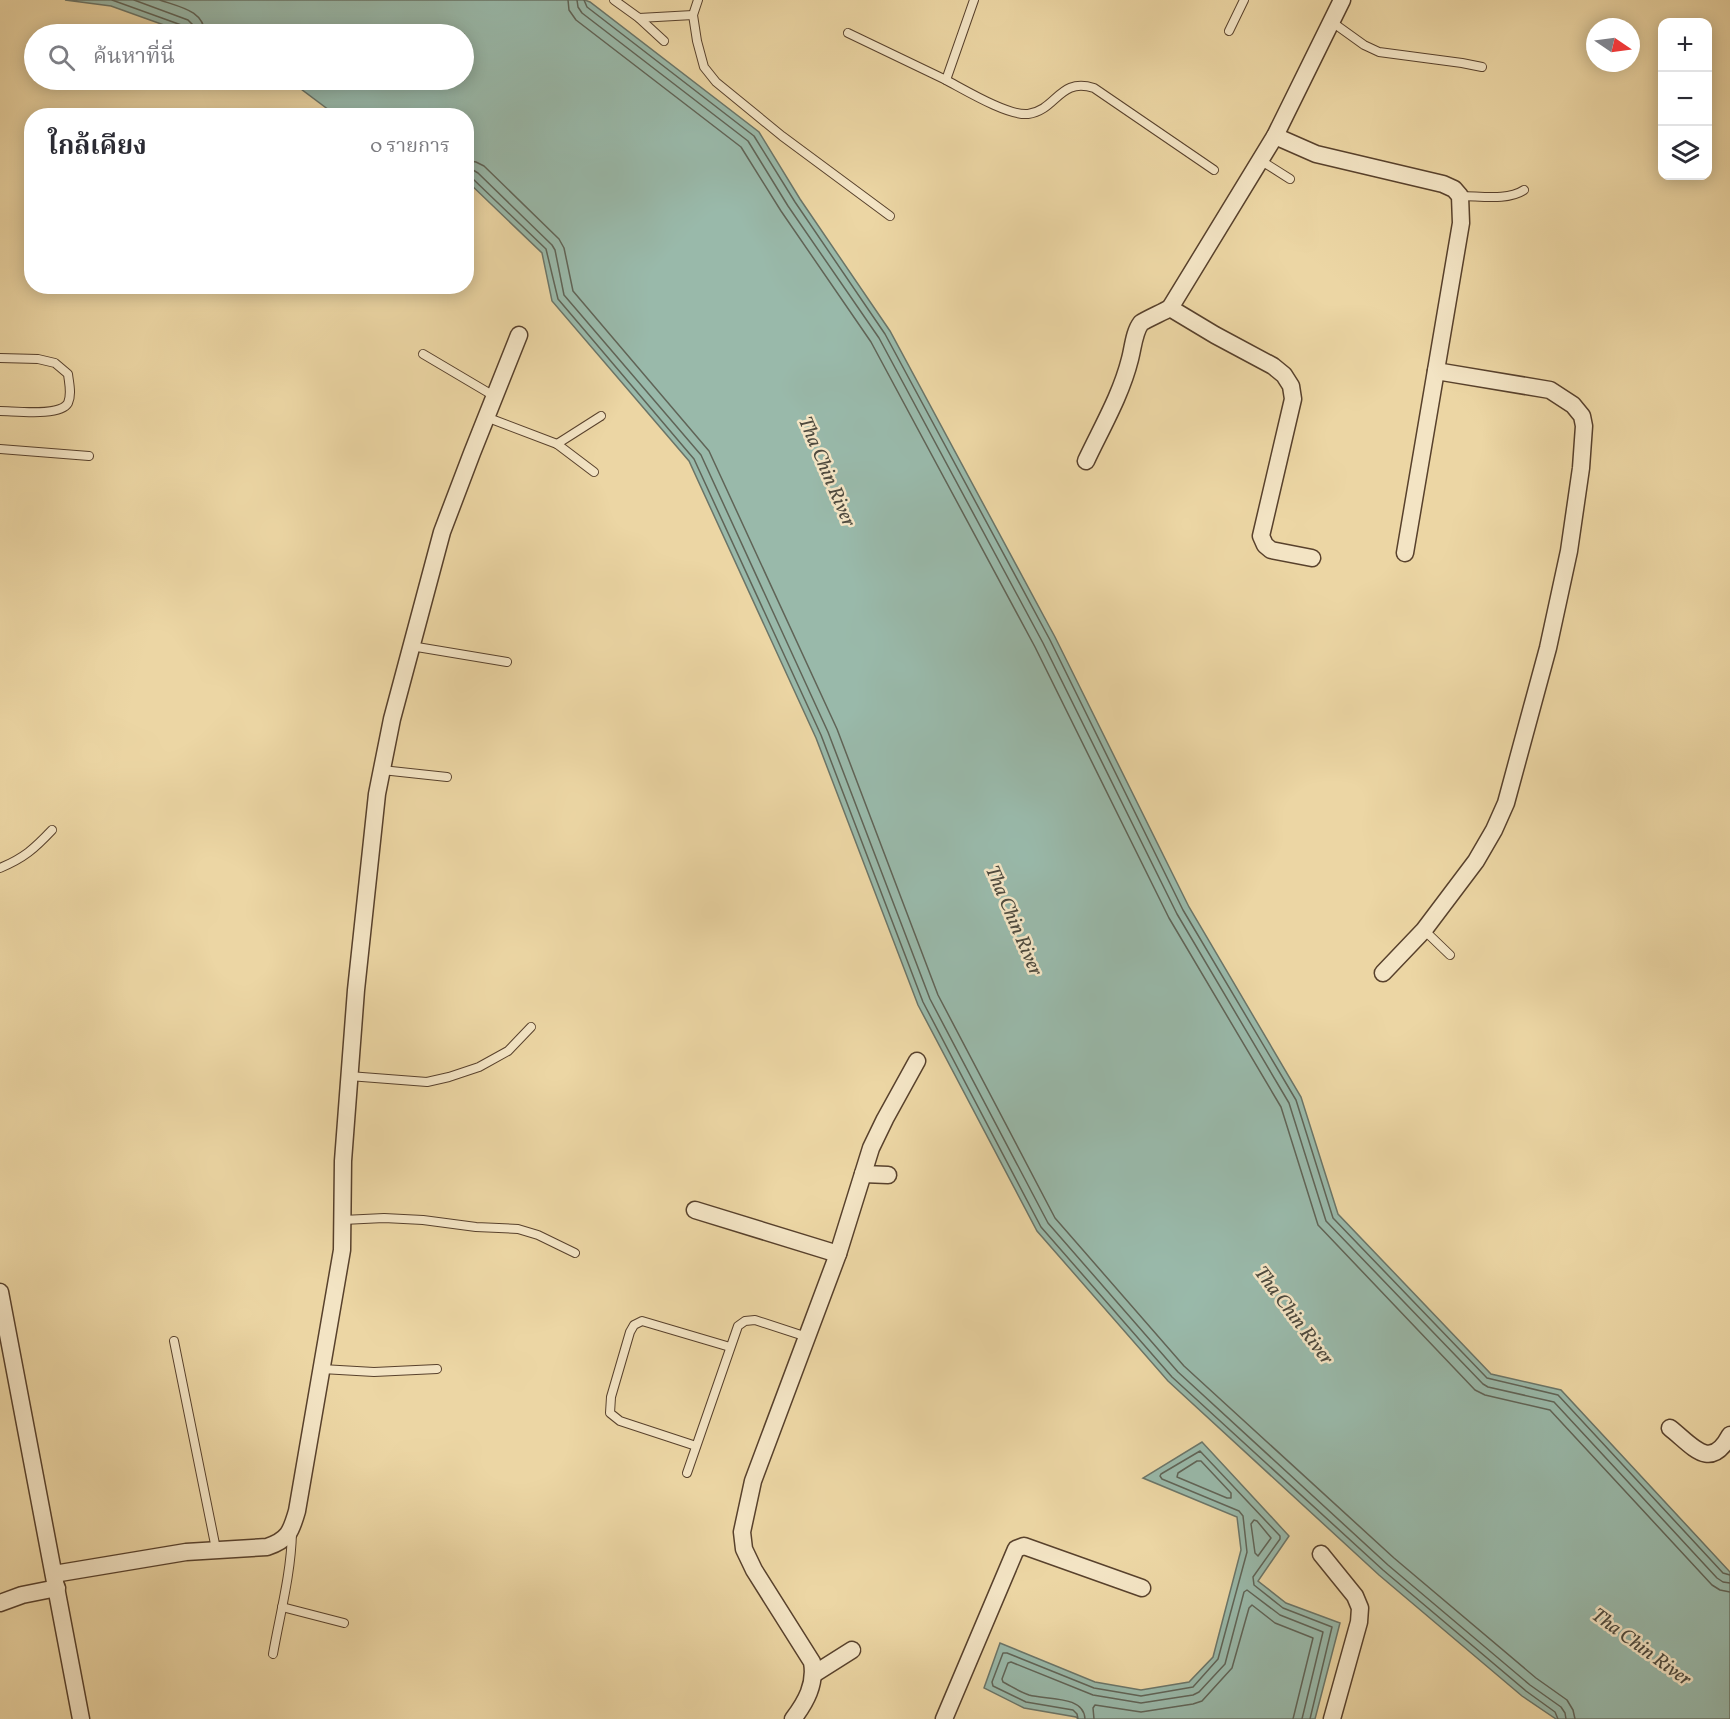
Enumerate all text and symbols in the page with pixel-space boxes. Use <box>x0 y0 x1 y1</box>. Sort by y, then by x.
north arrow <box>1586 18 1640 72</box>
map controls <box>1658 18 1712 180</box>
button: + <box>1658 18 1712 72</box>
search box <box>24 24 474 90</box>
icon: search <box>45 41 78 74</box>
text: ค้นหาที่นี่ <box>93 42 175 73</box>
button: − <box>1658 72 1712 126</box>
button: layers <box>1658 126 1712 180</box>
text: ใกล้เคียง <box>48 129 147 165</box>
text: 0 รายการ <box>370 133 450 161</box>
water label: Tha Chin River <box>790 413 862 532</box>
water label: Tha Chin River <box>977 862 1049 981</box>
water label: Tha Chin River <box>1247 1261 1340 1372</box>
water label: Tha Chin River <box>1585 1602 1697 1694</box>

